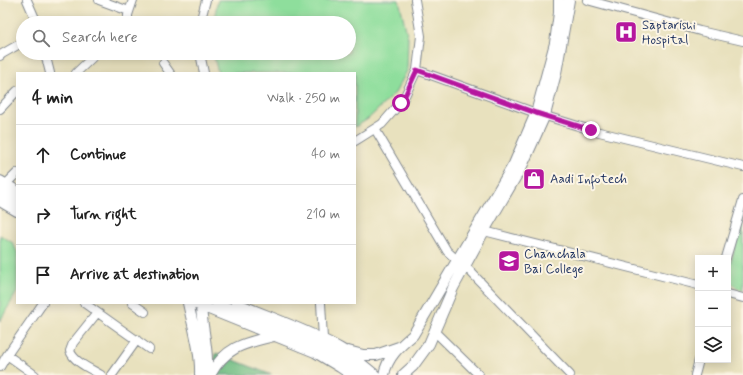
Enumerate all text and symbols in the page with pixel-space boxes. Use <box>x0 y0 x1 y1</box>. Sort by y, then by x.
search box <box>16 16 356 60</box>
place label: Saptarishi Hospital <box>642 17 696 49</box>
hospital icon: Saptarishi Hospital <box>613 19 639 45</box>
icon: search <box>30 27 52 49</box>
text: Search here <box>62 28 138 48</box>
text: 4 min <box>32 87 73 109</box>
text: Walk · 250 m <box>267 90 340 107</box>
route start <box>392 94 410 112</box>
route end <box>582 121 600 139</box>
icon: ahead <box>32 144 54 166</box>
text: Continue <box>70 145 126 165</box>
text: 40 m <box>311 146 340 163</box>
shop icon: Aadi Infotech <box>521 166 547 192</box>
place label: Aadi Infotech <box>550 171 627 190</box>
icon: right <box>32 204 54 226</box>
text: Turn right <box>70 205 137 225</box>
text: 210 m <box>306 206 340 223</box>
place label: Chanchala Bai College <box>524 246 586 278</box>
school or university icon: Chanchala Bai College <box>496 248 522 274</box>
map controls <box>695 255 731 363</box>
button: + <box>695 255 731 291</box>
icon: arrive <box>32 264 54 286</box>
text: Arrive at destination <box>70 265 199 285</box>
button: − <box>695 291 731 327</box>
button: layers <box>695 327 731 363</box>

